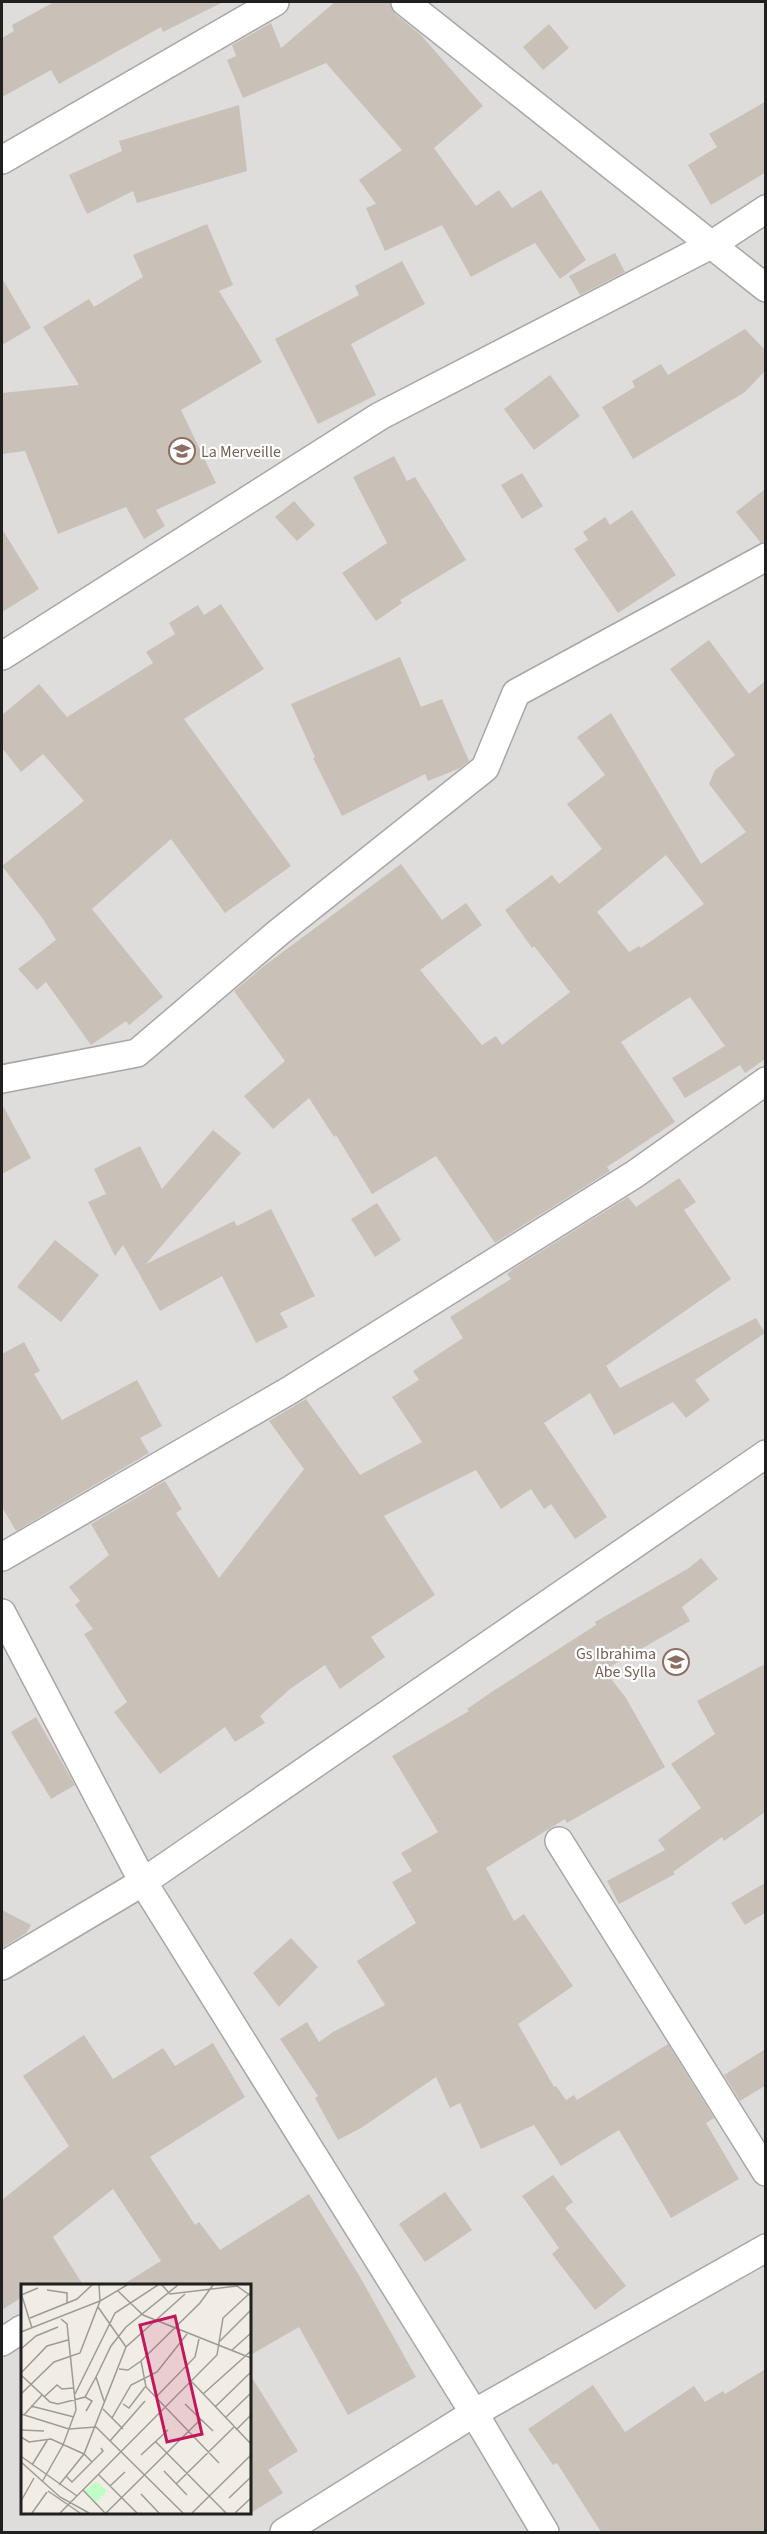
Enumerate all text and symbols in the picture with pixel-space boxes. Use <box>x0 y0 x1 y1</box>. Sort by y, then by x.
school or university icon: La Merveille <box>167 436 197 466</box>
place label: La Merveille <box>201 441 281 463</box>
place label: Gs Ibrahima Abe Sylla <box>576 1643 656 1683</box>
school or university icon: Gs Ibrahima Abe Sylla <box>661 1647 691 1677</box>
inset map <box>21 2284 250 2513</box>

